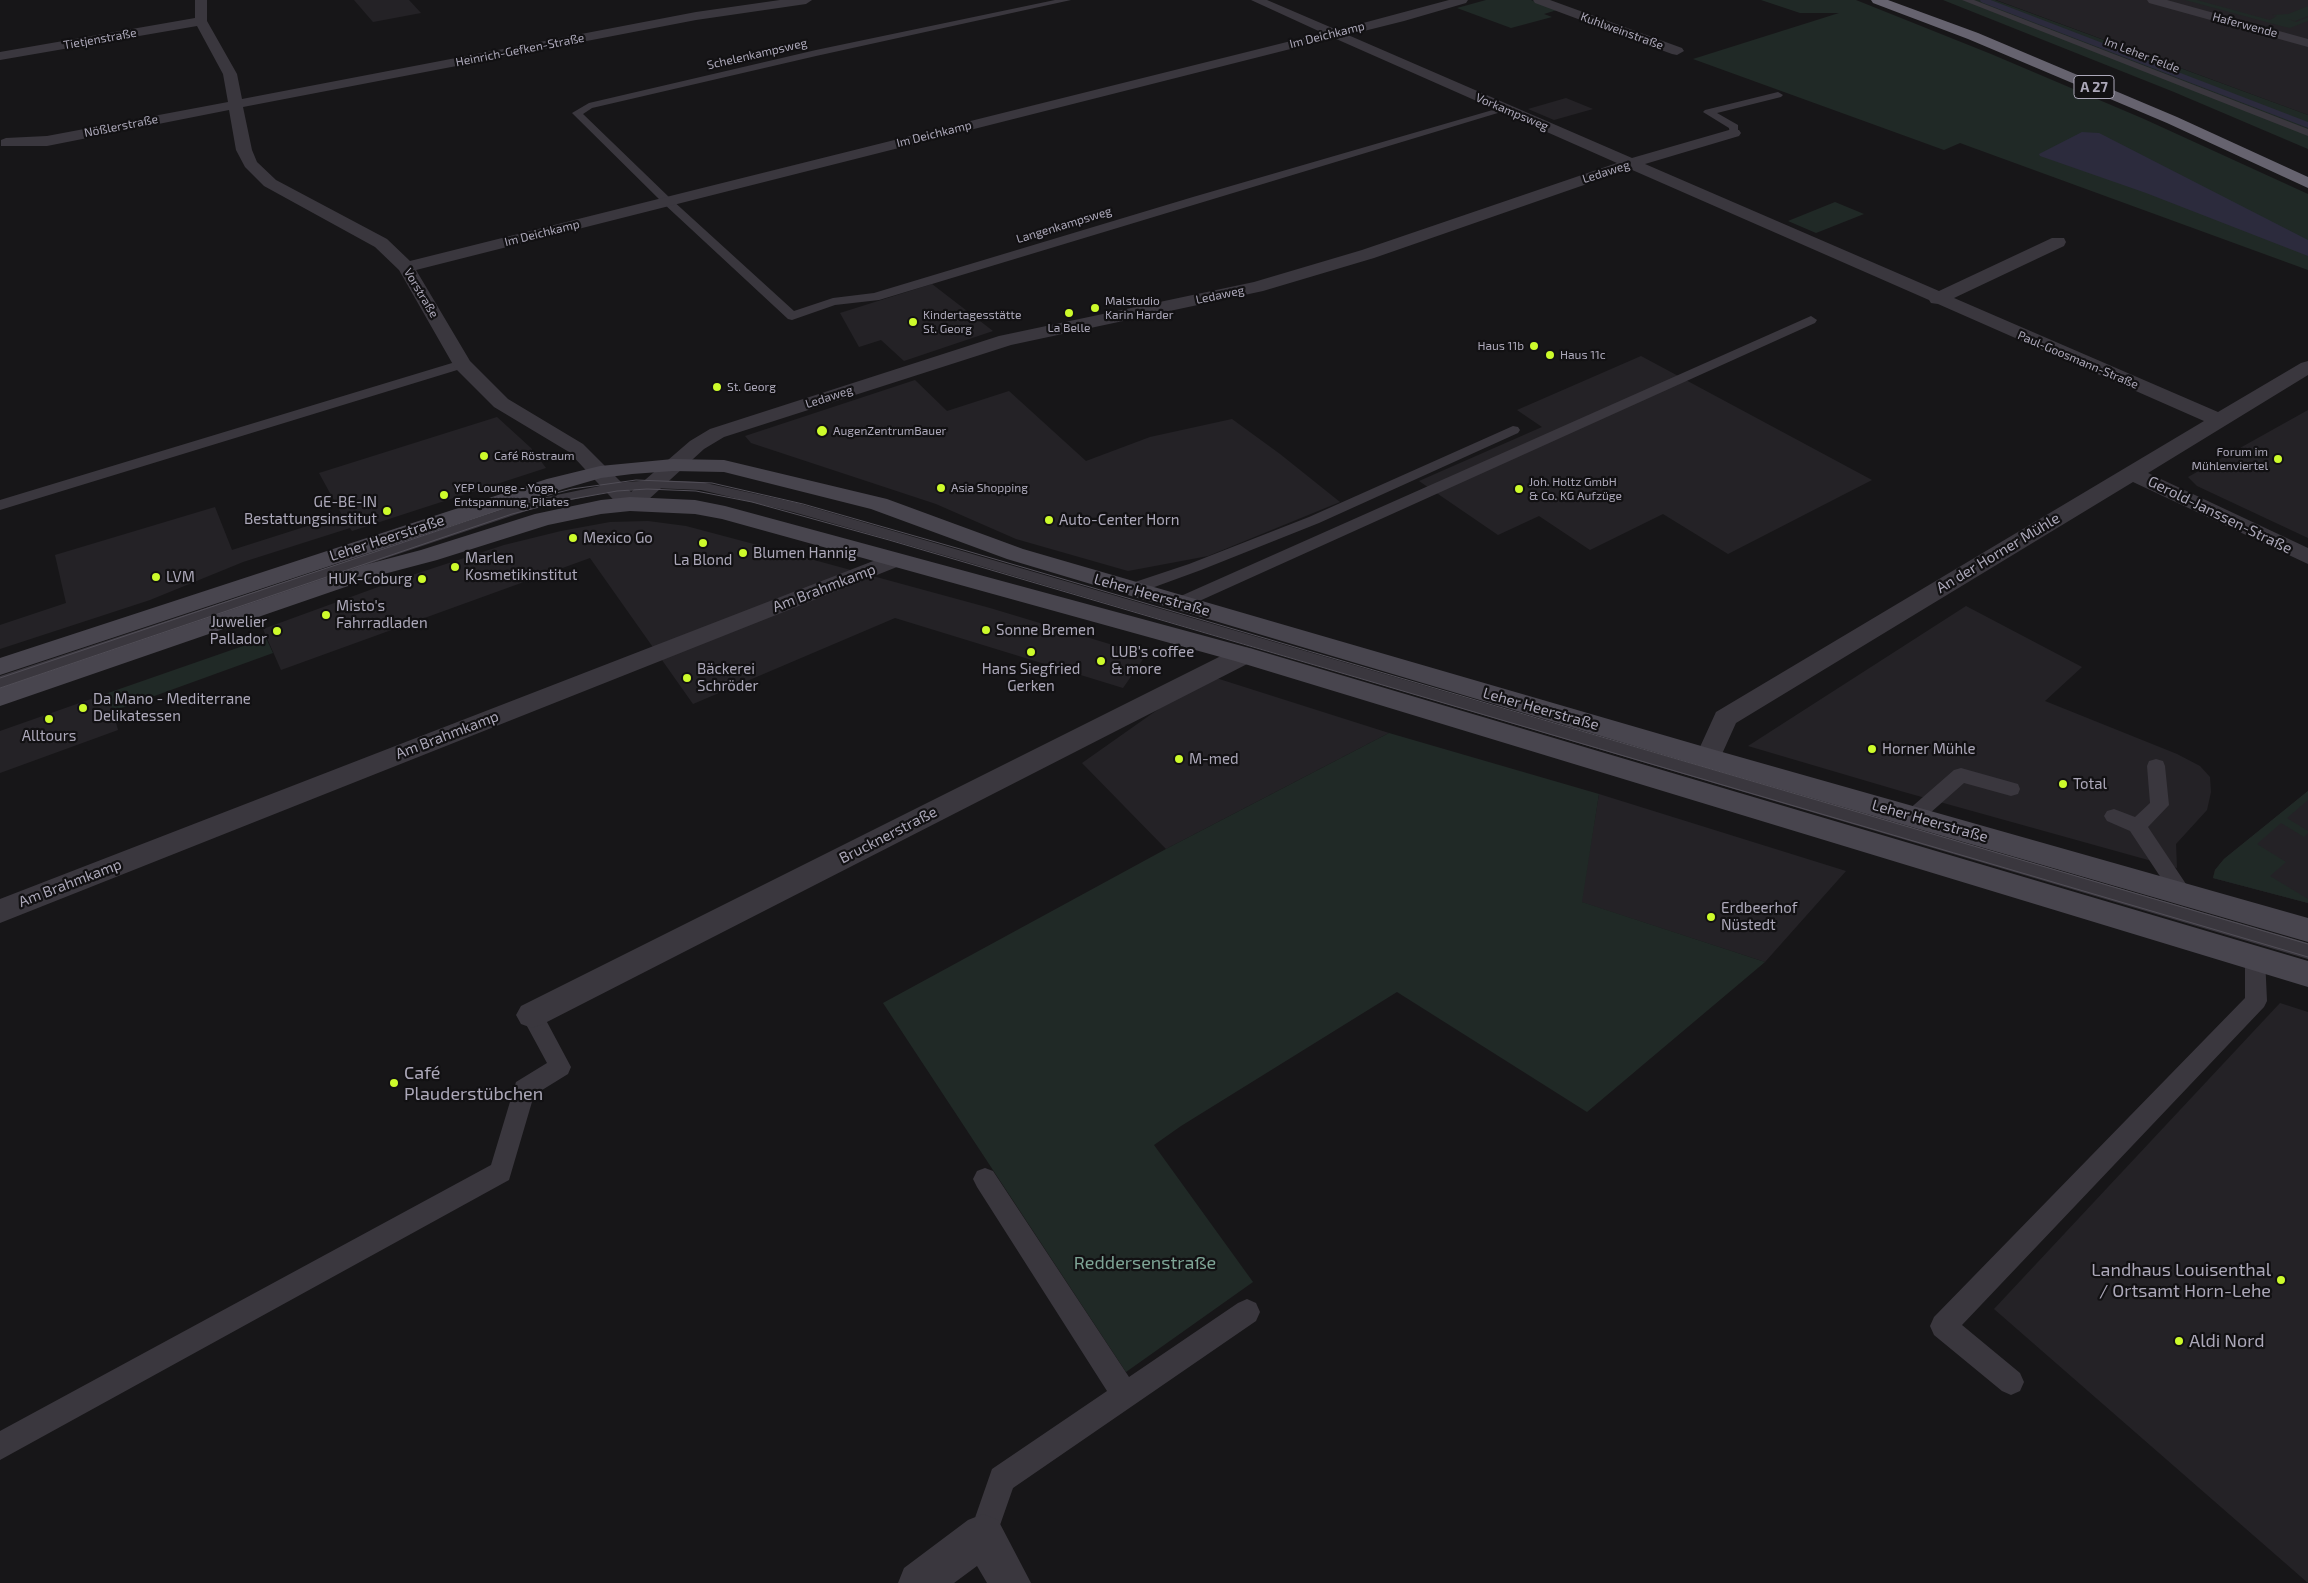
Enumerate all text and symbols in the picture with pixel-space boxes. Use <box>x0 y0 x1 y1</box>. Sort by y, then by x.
street label: Kuhlweinstraße <box>1579 9 1665 53</box>
street label: Haferwende <box>2211 9 2279 41</box>
street label: Im Deichkamp <box>1288 19 1366 51</box>
street label: Tietjenstraße <box>62 25 138 53</box>
street label: Heinrich-Gefken-Straße <box>454 30 586 70</box>
street label: Im Leher Felde <box>2102 34 2182 76</box>
street label: Schelenkampsweg <box>706 35 808 73</box>
road number: A 27 <box>2074 75 2114 98</box>
street label: Vorkampsweg <box>1473 90 1551 134</box>
street label: Nößlerstraße <box>83 112 159 140</box>
street label: Im Deichkamp <box>895 118 973 150</box>
street label: Ledaweg <box>1580 158 1632 186</box>
street label: Langenkampsweg <box>1015 204 1113 246</box>
street label: Im Deichkamp <box>503 217 581 249</box>
street label: Vorstraße <box>401 266 441 320</box>
street label: Ledaweg <box>1195 283 1245 307</box>
place label: Malstudio Karin Harder <box>1105 294 1174 322</box>
marker: Malstudio Karin Harder <box>1089 302 1101 314</box>
marker: La Belle <box>1063 307 1075 319</box>
place label: Kindertagesstätte St. Georg <box>923 308 1021 336</box>
marker: Kindertagesstätte St. Georg <box>907 316 919 328</box>
place label: La Belle <box>1048 321 1090 335</box>
street label: Paul-Goosmann-Straße <box>2015 328 2141 392</box>
place label: Haus 11b <box>1477 339 1524 353</box>
marker: Haus 11b <box>1528 340 1540 352</box>
place label: Haus 11c <box>1560 348 1606 362</box>
marker: Haus 11c <box>1544 349 1556 361</box>
place label: St. Georg <box>727 380 776 394</box>
marker: St. Georg <box>711 381 723 393</box>
street label: Ledaweg <box>803 383 855 411</box>
marker: AugenZentrumBauer <box>815 424 829 438</box>
place label: AugenZentrumBauer <box>833 424 946 438</box>
place label: Forum im Mühlenviertel <box>2192 445 2268 473</box>
place label: Café Röstraum <box>494 449 575 463</box>
marker: Café Röstraum <box>478 450 490 462</box>
marker: Forum im Mühlenviertel <box>2272 453 2284 465</box>
street label: Gerold-Janssen-Straße <box>2145 472 2295 558</box>
place label: Joh. Holtz GmbH & Co. KG Aufzüge <box>1529 475 1622 503</box>
place label: YEP Lounge - Yoga, Entspannung, Pilates <box>454 481 569 509</box>
place label: Asia Shopping <box>951 481 1028 495</box>
marker: Asia Shopping <box>935 482 947 494</box>
marker: Joh. Holtz GmbH & Co. KG Aufzüge <box>1513 483 1525 495</box>
marker: YEP Lounge - Yoga, Entspannung, Pilates <box>438 489 450 501</box>
place label: GE-BE-IN Bestattungsinstitut <box>244 493 377 528</box>
marker: GE-BE-IN Bestattungsinstitut <box>381 505 393 517</box>
street label: An der Horner Mühle <box>1933 509 2063 597</box>
street label: Leher Heerstraße <box>327 511 447 565</box>
place label: Auto-Center Horn <box>1059 511 1180 529</box>
marker: Auto-Center Horn <box>1043 514 1055 526</box>
place label: Mexico Go <box>583 529 653 547</box>
marker: Mexico Go <box>567 532 579 544</box>
marker: La Blond <box>697 537 709 549</box>
place label: Blumen Hannig <box>753 544 856 562</box>
marker: Blumen Hannig <box>737 547 749 559</box>
place label: Marlen Kosmetikinstitut <box>465 549 578 584</box>
place label: La Blond <box>674 551 732 569</box>
street label: Am Brahmkamp <box>770 560 878 616</box>
marker: Marlen Kosmetikinstitut <box>449 561 461 573</box>
place label: LVM <box>166 568 195 586</box>
place label: HUK-Coburg <box>328 570 412 588</box>
street label: Leher Heerstraße <box>1092 570 1212 620</box>
marker: LVM <box>150 571 162 583</box>
marker: HUK-Coburg <box>416 573 428 585</box>
place label: Misto's Fahrradladen <box>336 597 428 632</box>
marker: Misto's Fahrradladen <box>320 609 332 621</box>
place label: Juwelier Pallador <box>210 613 267 648</box>
place label: Sonne Bremen <box>996 621 1095 639</box>
marker: Sonne Bremen <box>980 624 992 636</box>
marker: Juwelier Pallador <box>271 625 283 637</box>
place label: LUB's coffee & more <box>1111 643 1194 678</box>
marker: Hans Siegfried Gerken <box>1025 646 1037 658</box>
marker: LUB's coffee & more <box>1095 655 1107 667</box>
place label: Bäckerei Schröder <box>697 660 758 695</box>
place label: Hans Siegfried Gerken <box>982 660 1080 695</box>
marker: Bäckerei Schröder <box>681 672 693 684</box>
street label: Leher Heerstraße <box>1481 684 1601 734</box>
place label: Da Mano - Mediterrane Delikatessen <box>93 690 251 725</box>
marker: Da Mano - Mediterrane Delikatessen <box>77 702 89 714</box>
street label: Am Brahmkamp <box>393 707 501 763</box>
marker: Alltours <box>43 713 55 725</box>
place label: Alltours <box>22 727 76 745</box>
place label: Horner Mühle <box>1882 740 1976 758</box>
marker: Horner Mühle <box>1866 743 1878 755</box>
place label: M-med <box>1189 750 1239 768</box>
marker: M-med <box>1173 753 1185 765</box>
place label: Total <box>2073 775 2107 793</box>
marker: Total <box>2057 778 2069 790</box>
street label: Leher Heerstraße <box>1870 796 1990 846</box>
street label: Brucknerstraße <box>836 803 940 867</box>
street label: Am Brahmkamp <box>16 855 124 911</box>
place label: Erdbeerhof Nüstedt <box>1721 899 1797 934</box>
marker: Erdbeerhof Nüstedt <box>1705 911 1717 923</box>
place label: Café Plauderstübchen <box>404 1062 543 1104</box>
marker: Café Plauderstübchen <box>388 1077 400 1089</box>
park label: Reddersenstraße <box>1074 1252 1216 1274</box>
place label: Landhaus Louisenthal / Ortsamt Horn-Lehe <box>2091 1259 2271 1302</box>
marker: Landhaus Louisenthal / Ortsamt Horn-Lehe <box>2275 1274 2287 1286</box>
place label: Aldi Nord <box>2189 1330 2265 1352</box>
marker: Aldi Nord <box>2173 1335 2185 1347</box>

